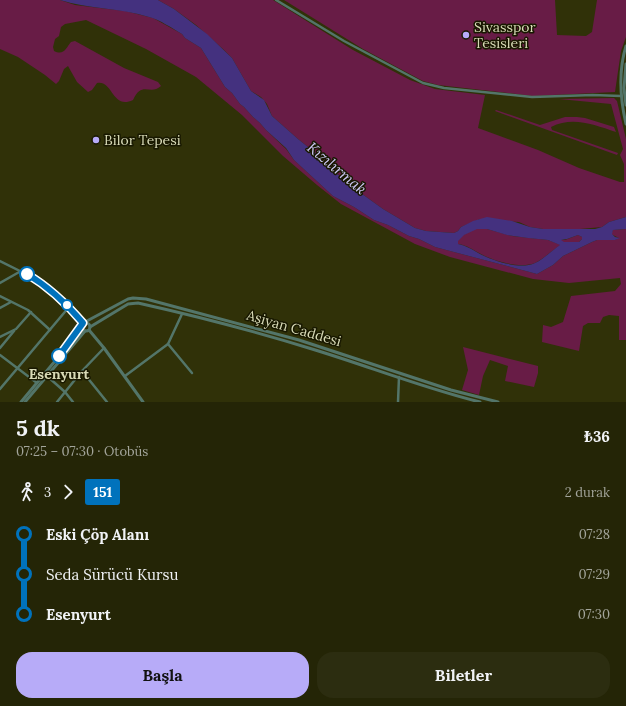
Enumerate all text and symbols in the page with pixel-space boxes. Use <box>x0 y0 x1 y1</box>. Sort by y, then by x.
place label: Sivasspor Tesisleri <box>474 18 536 52</box>
marker: Sivasspor Tesisleri <box>461 30 471 40</box>
place label: Bilor Tepesi <box>104 131 181 149</box>
marker: Bilor Tepesi <box>91 135 101 145</box>
water label: Kızılırmak <box>303 138 371 198</box>
unlabelled marker <box>19 266 35 282</box>
unlabelled marker <box>61 299 73 311</box>
street label: Aşiyan Caddesi <box>244 306 344 350</box>
marker: Esenyurt <box>51 348 67 364</box>
place label: Esenyurt <box>29 365 89 383</box>
text: 5 dk <box>16 414 60 442</box>
text: ₺36 <box>584 427 610 446</box>
text: 07:25 – 07:30 · Otobüs <box>16 443 148 460</box>
icon: walk <box>16 481 38 503</box>
icon: forward <box>57 481 79 503</box>
text: 151 <box>93 483 112 501</box>
text: 3 <box>44 484 51 501</box>
text: 2 durak <box>565 484 610 501</box>
text: Eski Çöp Alanı <box>46 525 149 544</box>
text: 07:28 <box>579 526 610 543</box>
text: Seda Sürücü Kursu <box>46 565 178 584</box>
text: 07:29 <box>578 566 610 583</box>
text: Esenyurt <box>46 605 111 624</box>
text: 07:30 <box>578 606 610 623</box>
button: Başla <box>16 652 309 698</box>
button: Biletler <box>317 652 610 698</box>

